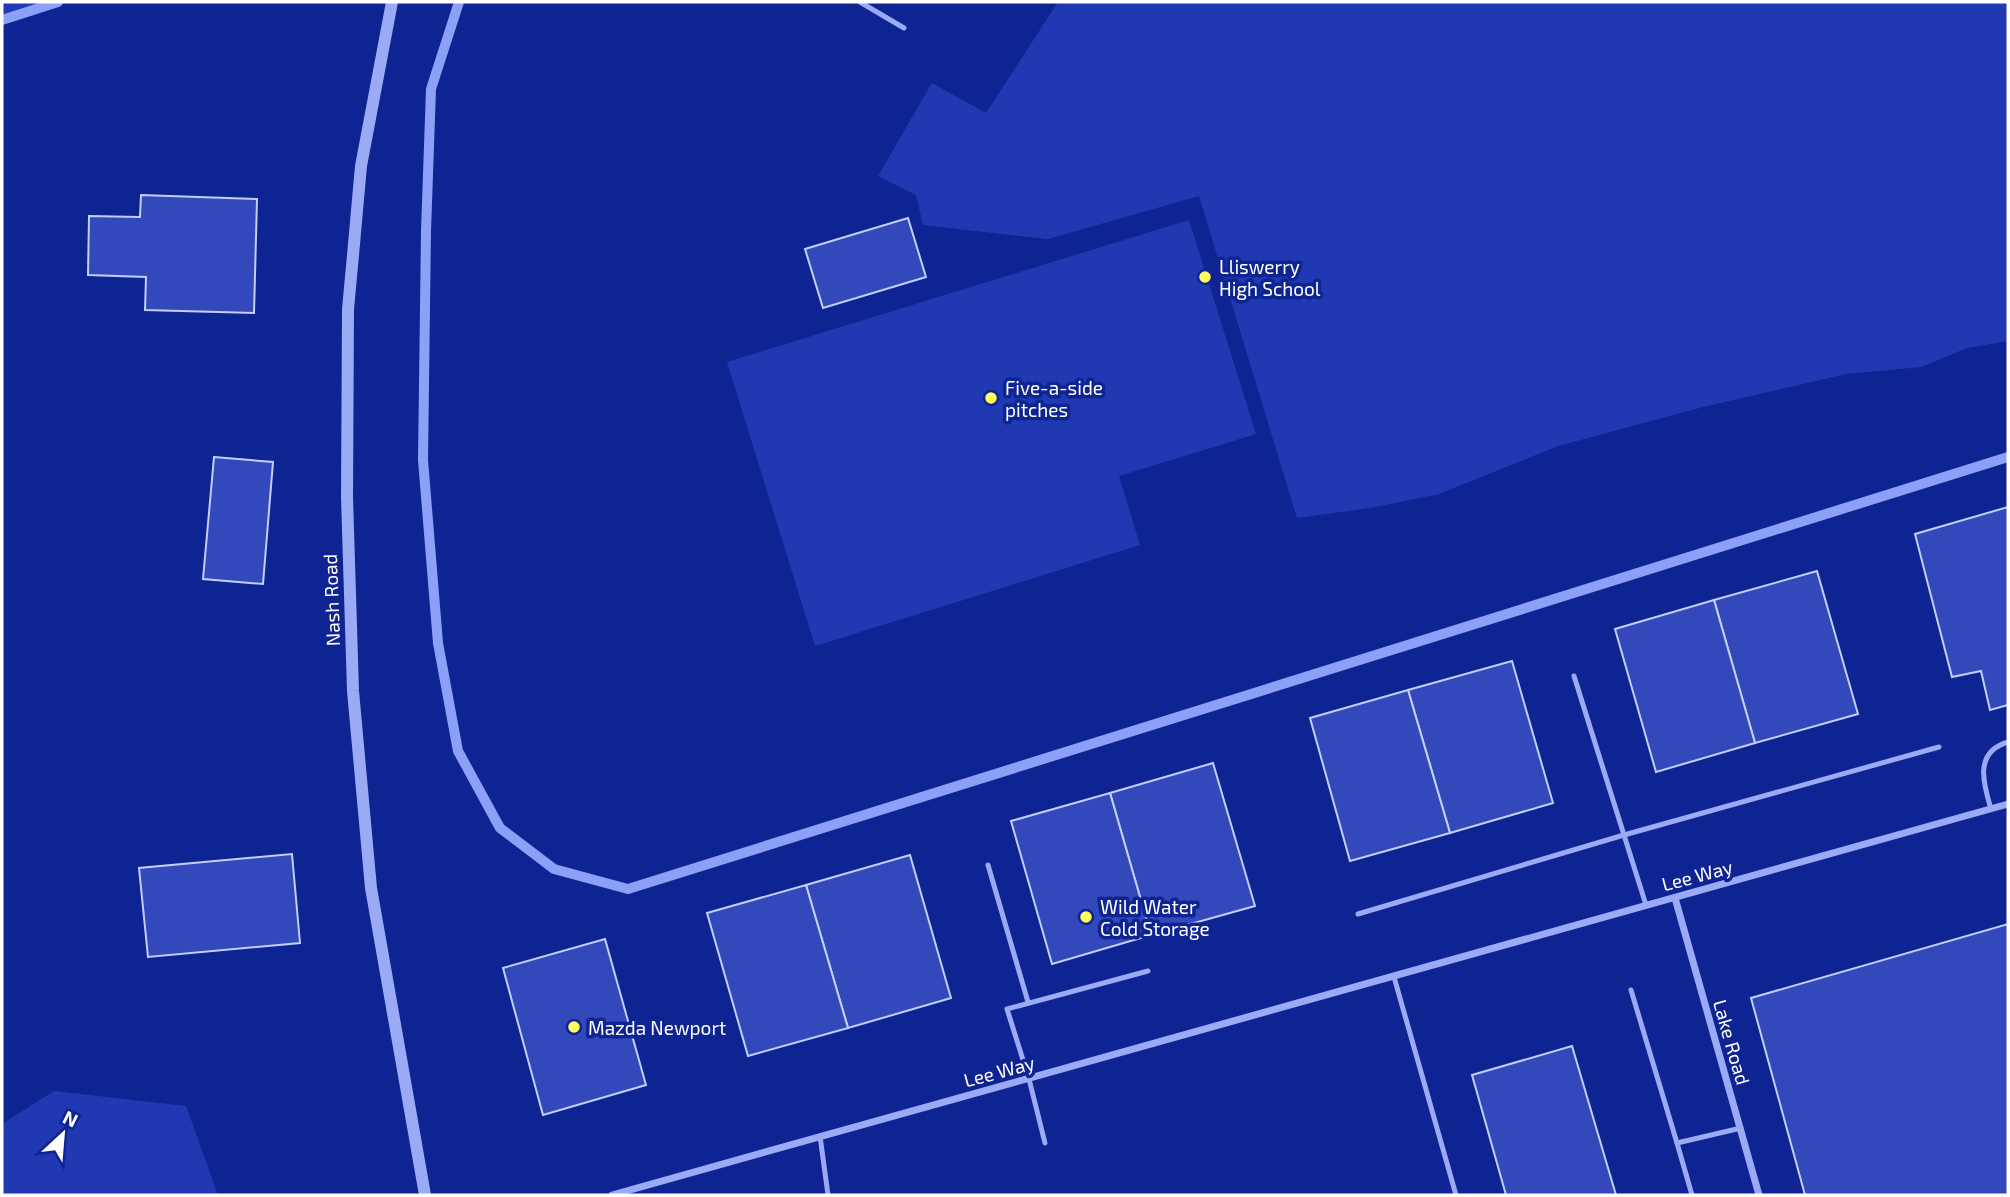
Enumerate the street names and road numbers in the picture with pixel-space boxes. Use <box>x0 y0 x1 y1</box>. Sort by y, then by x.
street label: Nash Road <box>318 553 344 647</box>
street label: Lee Way <box>1659 855 1735 895</box>
street label: Lake Road <box>1709 997 1755 1087</box>
street label: Lee Way <box>961 1051 1037 1091</box>

